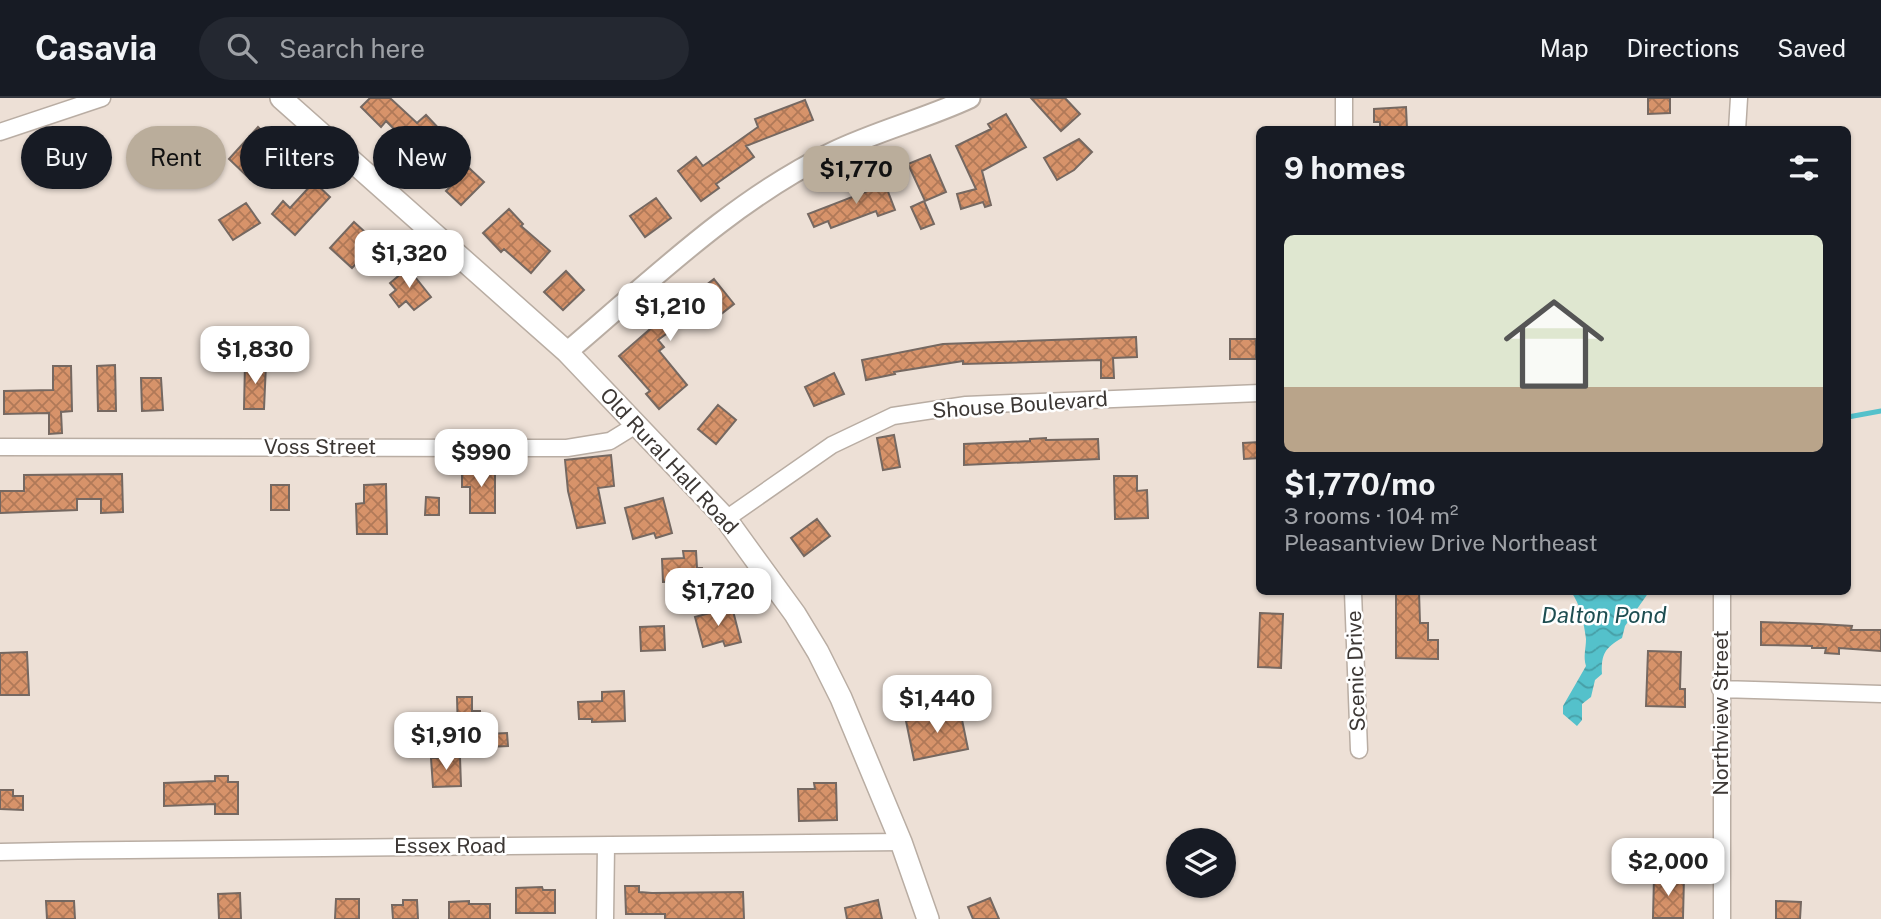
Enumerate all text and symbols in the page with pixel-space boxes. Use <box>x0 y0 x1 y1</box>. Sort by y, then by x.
search box <box>199 17 689 80</box>
text: Casavia <box>35 29 157 67</box>
icon: search <box>223 29 261 67</box>
text: Search here <box>279 33 425 64</box>
text: Map <box>1540 34 1589 62</box>
text: Directions <box>1627 34 1739 62</box>
text: Saved <box>1777 34 1846 62</box>
chip: Buy <box>21 126 112 189</box>
chip: Rent <box>126 126 226 189</box>
chip: Filters <box>240 126 359 189</box>
chip: New <box>373 126 471 189</box>
pin: $1,770 <box>799 146 913 206</box>
icon: filters <box>1785 149 1823 187</box>
text: 9 homes <box>1284 150 1406 186</box>
text: $1,770 <box>819 155 893 182</box>
pin: $1,320 <box>352 230 466 290</box>
text: $1,320 <box>371 239 447 266</box>
icon: home <box>1491 281 1617 407</box>
pin: $1,210 <box>613 284 727 343</box>
text: $1,210 <box>634 292 706 319</box>
pin: $1,830 <box>198 327 312 386</box>
text: $1,830 <box>216 335 294 362</box>
street label: Old Rural Hall Road <box>595 382 744 539</box>
street label: Shouse Boulevard <box>931 386 1109 423</box>
pin: $990 <box>440 430 522 489</box>
street label: Voss Street <box>264 434 376 459</box>
text: $990 <box>451 438 511 465</box>
text: $1,770/mo <box>1284 466 1435 502</box>
text: 3 rooms · 104 m² <box>1284 502 1458 529</box>
text: Pleasantview Drive Northeast <box>1284 529 1598 556</box>
pin: $1,720 <box>661 568 775 628</box>
text: $1,720 <box>681 577 755 604</box>
water label: Dalton Pond <box>1541 601 1667 628</box>
street label: Scenic Drive <box>1341 610 1370 732</box>
street label: Northview Street <box>1708 630 1733 796</box>
pin: $1,440 <box>880 676 994 735</box>
text: $1,440 <box>899 684 975 711</box>
pin: $1,910 <box>389 712 503 772</box>
text: $1,910 <box>410 721 482 748</box>
map controls <box>1166 828 1236 898</box>
button: layers <box>1166 828 1236 898</box>
street label: Essex Road <box>394 833 506 858</box>
pin: $2,000 <box>1611 838 1725 898</box>
text: $2,000 <box>1628 847 1708 874</box>

